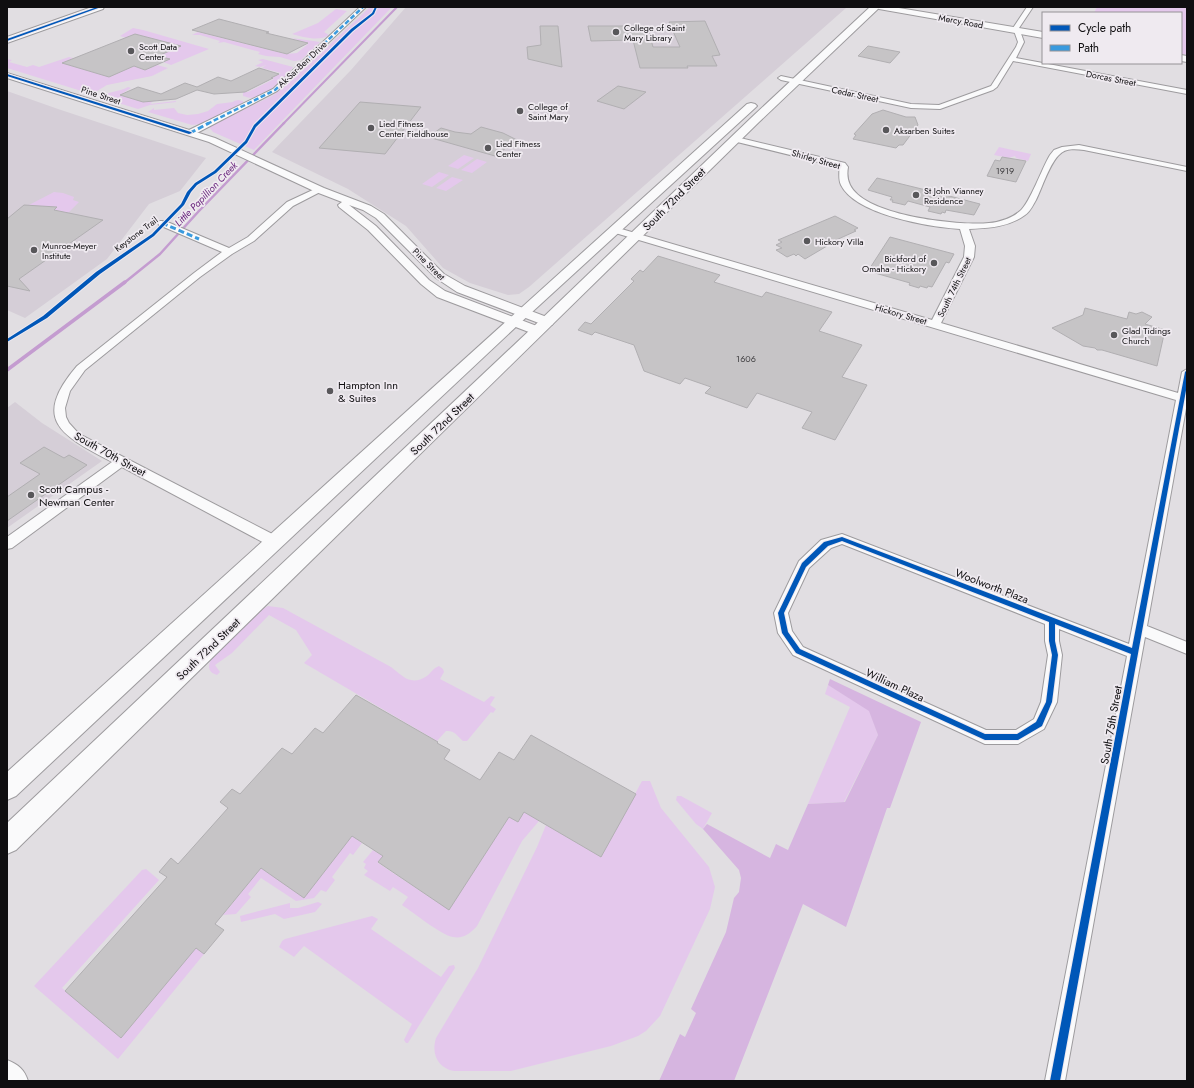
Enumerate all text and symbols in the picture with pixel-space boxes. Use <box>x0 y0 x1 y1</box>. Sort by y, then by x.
street label: Mercy Road <box>938 11 984 31</box>
legend <box>1042 12 1182 64</box>
text: Cycle path <box>1078 19 1131 37</box>
place label: College of Saint Mary Library <box>624 21 686 44</box>
marker: College of Saint Mary Library <box>611 27 621 37</box>
street label: Ak-Sar-Ben Drive <box>274 37 330 90</box>
text: Path <box>1078 39 1099 57</box>
place label: Scott Data Center <box>139 40 177 63</box>
marker: Scott Data Center <box>126 46 136 56</box>
street label: Dorcas Street <box>1085 67 1138 89</box>
street label: Pine Street <box>80 83 123 108</box>
street label: Cedar Street <box>830 83 880 105</box>
place label: College of Saint Mary <box>528 100 568 123</box>
marker: College of Saint Mary <box>515 106 525 116</box>
place label: Lied Fitness Center Fieldhouse <box>379 117 449 140</box>
marker: Lied Fitness Center Fieldhouse <box>366 123 376 133</box>
place label: Aksarben Suites <box>894 124 955 137</box>
marker: Aksarben Suites <box>881 125 891 135</box>
place label: Lied Fitness Center <box>496 137 541 160</box>
marker: Lied Fitness Center <box>483 143 493 153</box>
street label: Shirley Street <box>790 146 843 172</box>
water label: Little Papillion Creek <box>171 158 241 230</box>
street label: South 72nd Street <box>639 164 709 234</box>
house number: 1919 <box>996 164 1014 177</box>
place label: St John Vianney Residence <box>924 184 984 207</box>
marker: St John Vianney Residence <box>911 190 921 200</box>
street label: Keystone Trail <box>112 213 160 255</box>
place label: Hickory Villa <box>815 235 864 248</box>
marker: Hickory Villa <box>802 236 812 246</box>
place label: Munroe-Meyer Institute <box>42 239 97 262</box>
marker: Munroe-Meyer Institute <box>29 245 39 255</box>
street label: Pine Street <box>410 245 449 284</box>
place label: Bickford of Omaha - Hickory <box>862 252 926 275</box>
street label: South 74th Street <box>934 254 974 319</box>
marker: Bickford of Omaha - Hickory <box>929 258 939 268</box>
street label: Hickory Street <box>874 300 929 328</box>
place label: Glad Tidings Church <box>1122 324 1171 347</box>
marker: Glad Tidings Church <box>1109 330 1119 340</box>
house number: 1606 <box>736 352 756 365</box>
place label: Hampton Inn & Suites <box>338 377 398 406</box>
marker: Hampton Inn & Suites <box>325 386 335 396</box>
street label: South 72nd Street <box>407 389 478 459</box>
street label: South 70th Street <box>71 428 149 481</box>
place label: Scott Campus - Newman Center <box>39 481 115 510</box>
marker: Scott Campus - Newman Center <box>26 490 36 500</box>
street label: Woolworth Plaza <box>953 565 1031 607</box>
street label: South 72nd Street <box>173 614 244 684</box>
street label: William Plaza <box>863 664 927 706</box>
street label: South 75th Street <box>1096 684 1126 766</box>

